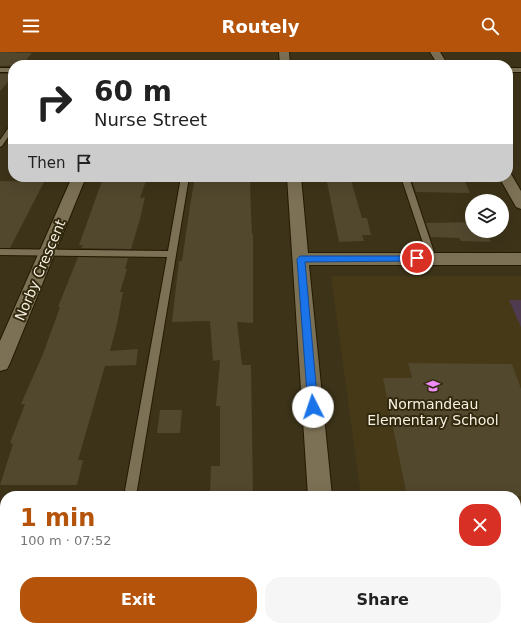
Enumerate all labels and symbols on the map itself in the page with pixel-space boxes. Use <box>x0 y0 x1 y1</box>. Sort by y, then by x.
street label: Norby Crescent <box>11 217 69 323</box>
pin <box>400 241 434 275</box>
school or university icon: Normandeau Elementary School <box>425 378 441 394</box>
position arrow <box>292 386 334 428</box>
place label: Normandeau Elementary School <box>367 396 499 428</box>

